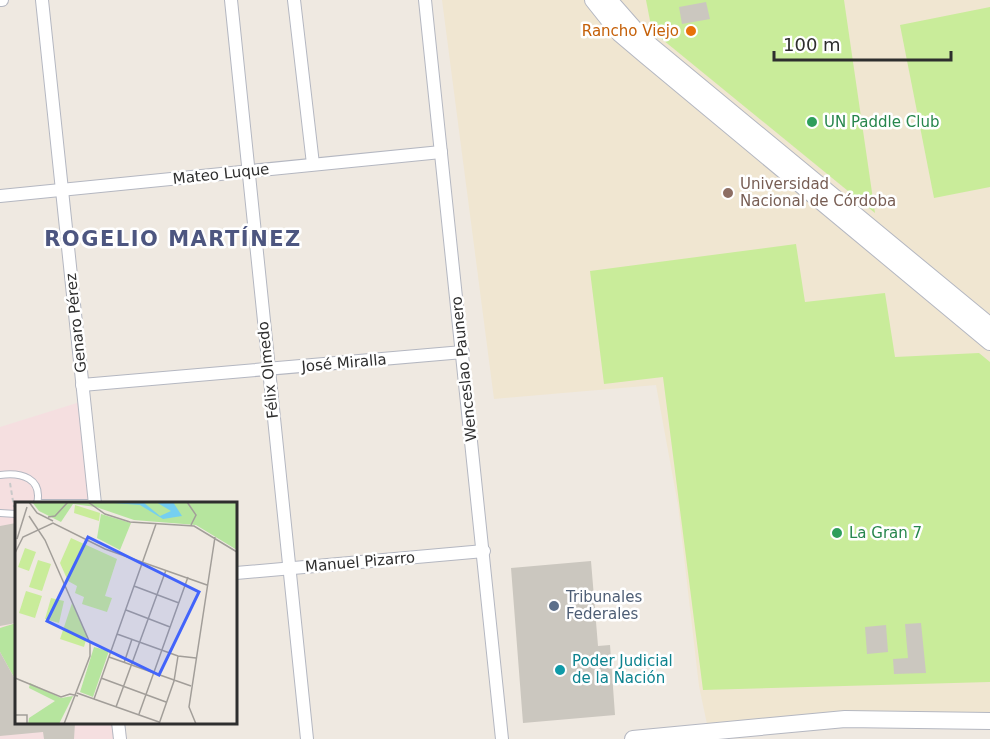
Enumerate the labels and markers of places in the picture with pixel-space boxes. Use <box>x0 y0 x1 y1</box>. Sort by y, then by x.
place label: Rancho Viejo <box>582 22 679 40</box>
marker: Rancho Viejo <box>684 24 698 38</box>
place label: UN Paddle Club <box>824 113 939 131</box>
marker: UN Paddle Club <box>805 115 819 129</box>
place label: Universidad Nacional de Córdoba <box>740 175 896 210</box>
marker: Universidad Nacional de Córdoba <box>721 186 735 200</box>
place label: La Gran 7 <box>849 524 922 542</box>
marker: La Gran 7 <box>830 526 844 540</box>
place label: Tribunales Federales <box>565 588 642 623</box>
marker: Tribunales Federales <box>547 599 561 613</box>
place label: Poder Judicial de la Nación <box>572 652 673 687</box>
marker: Poder Judicial de la Nación <box>553 663 567 677</box>

